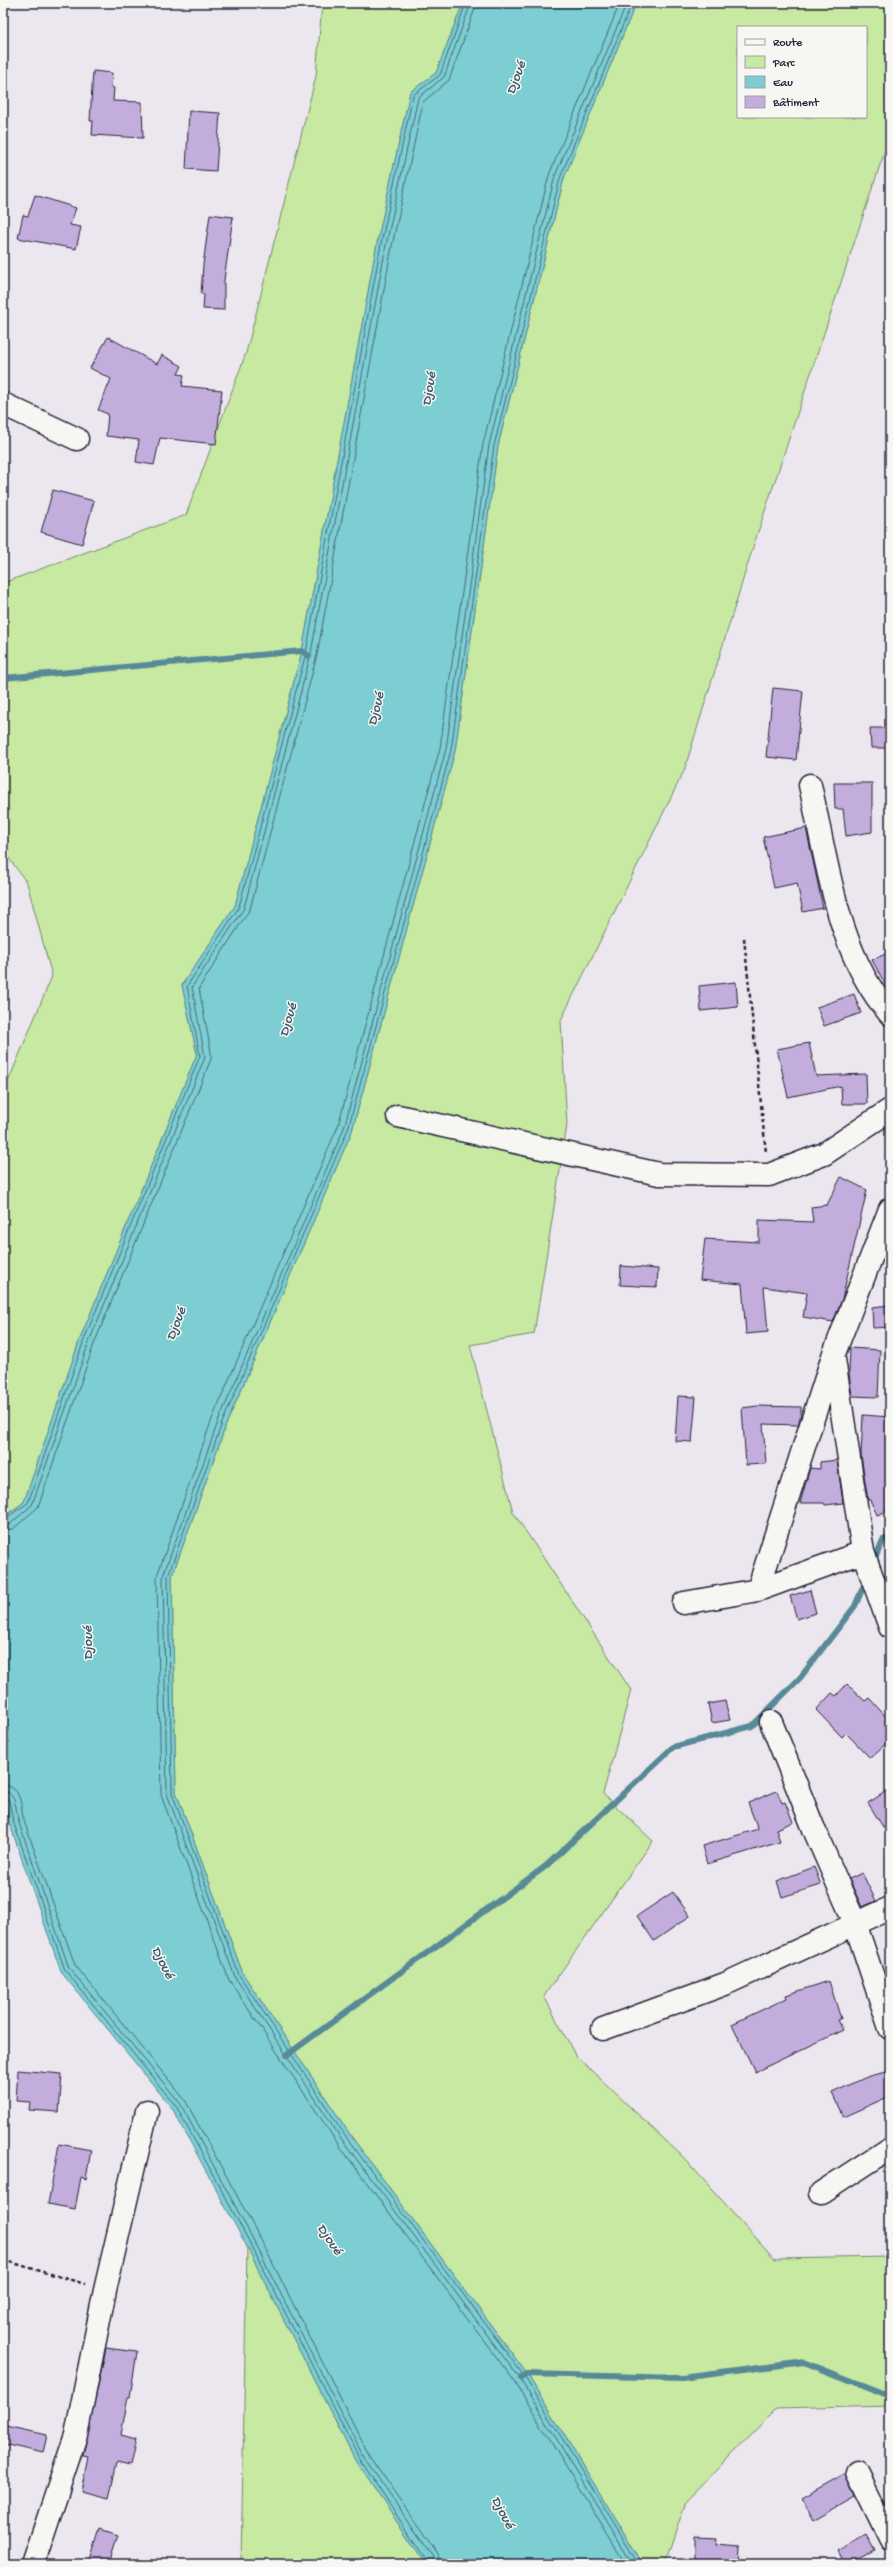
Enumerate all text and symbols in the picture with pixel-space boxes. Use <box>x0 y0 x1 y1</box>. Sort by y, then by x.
legend <box>737 26 867 118</box>
text: Route <box>773 37 803 51</box>
text: Parc <box>772 57 796 71</box>
water label: Djoué <box>503 58 531 97</box>
text: Eau <box>773 77 793 91</box>
text: Bâtiment <box>772 97 820 111</box>
water label: Djoué <box>419 370 441 407</box>
water label: Djoué <box>365 690 390 728</box>
water label: Djoué <box>276 1000 302 1039</box>
water label: Djoué <box>163 1304 191 1343</box>
water label: Djoué <box>80 1625 98 1660</box>
water label: Djoué <box>147 1944 178 1983</box>
water label: Djoué <box>312 2221 346 2260</box>
water label: Djoué <box>486 2494 518 2533</box>

